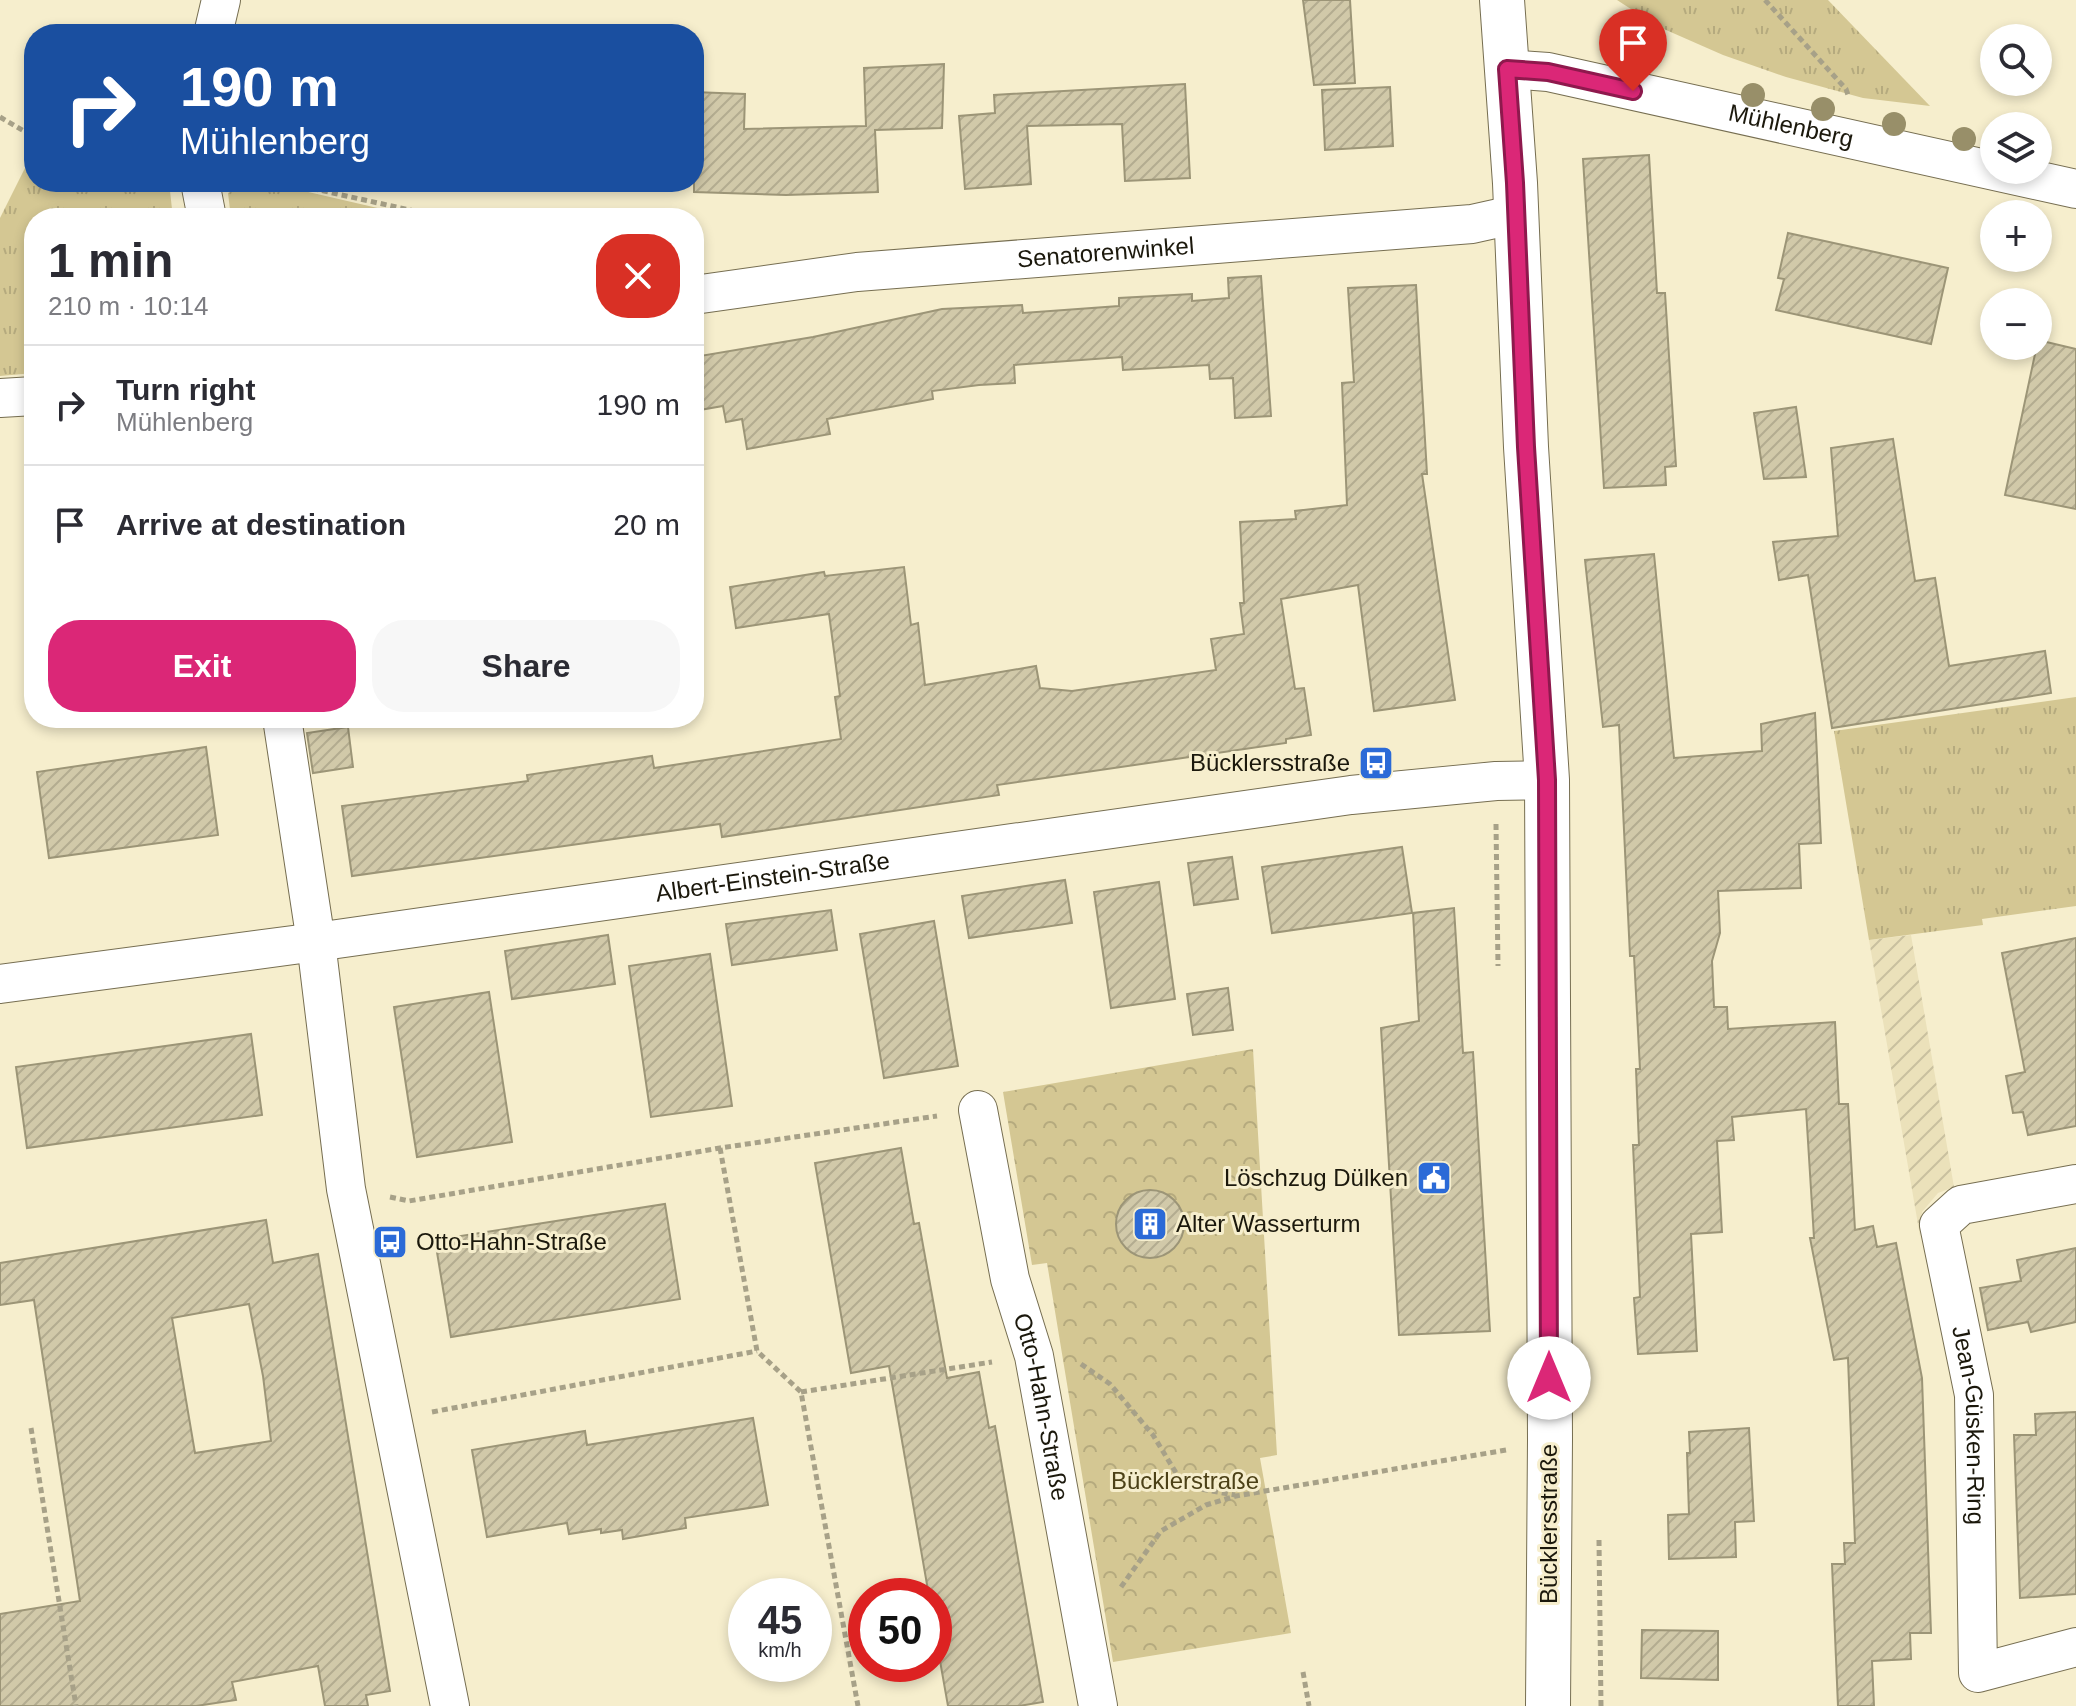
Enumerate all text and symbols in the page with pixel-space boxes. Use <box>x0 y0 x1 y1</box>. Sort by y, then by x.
pin <box>1599 9 1667 91</box>
icon: arrive <box>1611 21 1655 65</box>
map controls <box>1980 24 2052 360</box>
button: search <box>1980 24 2052 96</box>
text: 190 m <box>180 55 339 118</box>
icon: right <box>48 56 152 160</box>
street label: Mühlenberg <box>1726 98 1856 152</box>
button: layers <box>1980 112 2052 184</box>
text: Mühlenberg <box>180 121 370 162</box>
button: + <box>1980 200 2052 272</box>
street label: Senatorenwinkel <box>1016 232 1195 272</box>
text: 1 min <box>48 234 173 287</box>
button: close <box>596 234 680 318</box>
button: − <box>1980 288 2052 360</box>
text: 210 m · 10:14 <box>48 291 208 321</box>
text: Turn right <box>116 373 255 406</box>
icon: right <box>48 383 92 427</box>
text: 190 m <box>597 388 680 421</box>
text: Mühlenberg <box>116 407 253 437</box>
icon: arrive <box>48 503 92 547</box>
text: Arrive at destination <box>116 508 406 541</box>
text: 20 m <box>613 508 680 541</box>
button: Exit <box>48 620 356 712</box>
button: Share <box>372 620 680 712</box>
bus stop icon: Bücklersstraße <box>1357 744 1395 782</box>
place label: Bücklersstraße <box>1190 749 1350 776</box>
street label: Albert-Einstein-Straße <box>654 847 891 907</box>
public building icon: Löschzug Dülken <box>1415 1159 1453 1197</box>
place label: Löschzug Dülken <box>1224 1164 1408 1191</box>
building icon: Alter Wasserturm <box>1131 1205 1169 1243</box>
place label: Alter Wasserturm <box>1176 1210 1360 1237</box>
bus stop icon: Otto-Hahn-Straße <box>371 1223 409 1261</box>
place label: Otto-Hahn-Straße <box>416 1228 607 1255</box>
street label: Otto-Hahn-Straße <box>1008 1310 1074 1503</box>
street label: Jean-Güsken-Ring <box>1947 1323 1990 1525</box>
position arrow <box>1507 1336 1591 1420</box>
street label: Bücklersstraße <box>1535 1444 1562 1604</box>
park label: Bücklerstraße <box>1111 1467 1259 1494</box>
speed limit sign: 50 <box>848 1578 952 1682</box>
text: 45 <box>758 1598 802 1642</box>
text: km/h <box>758 1639 802 1661</box>

